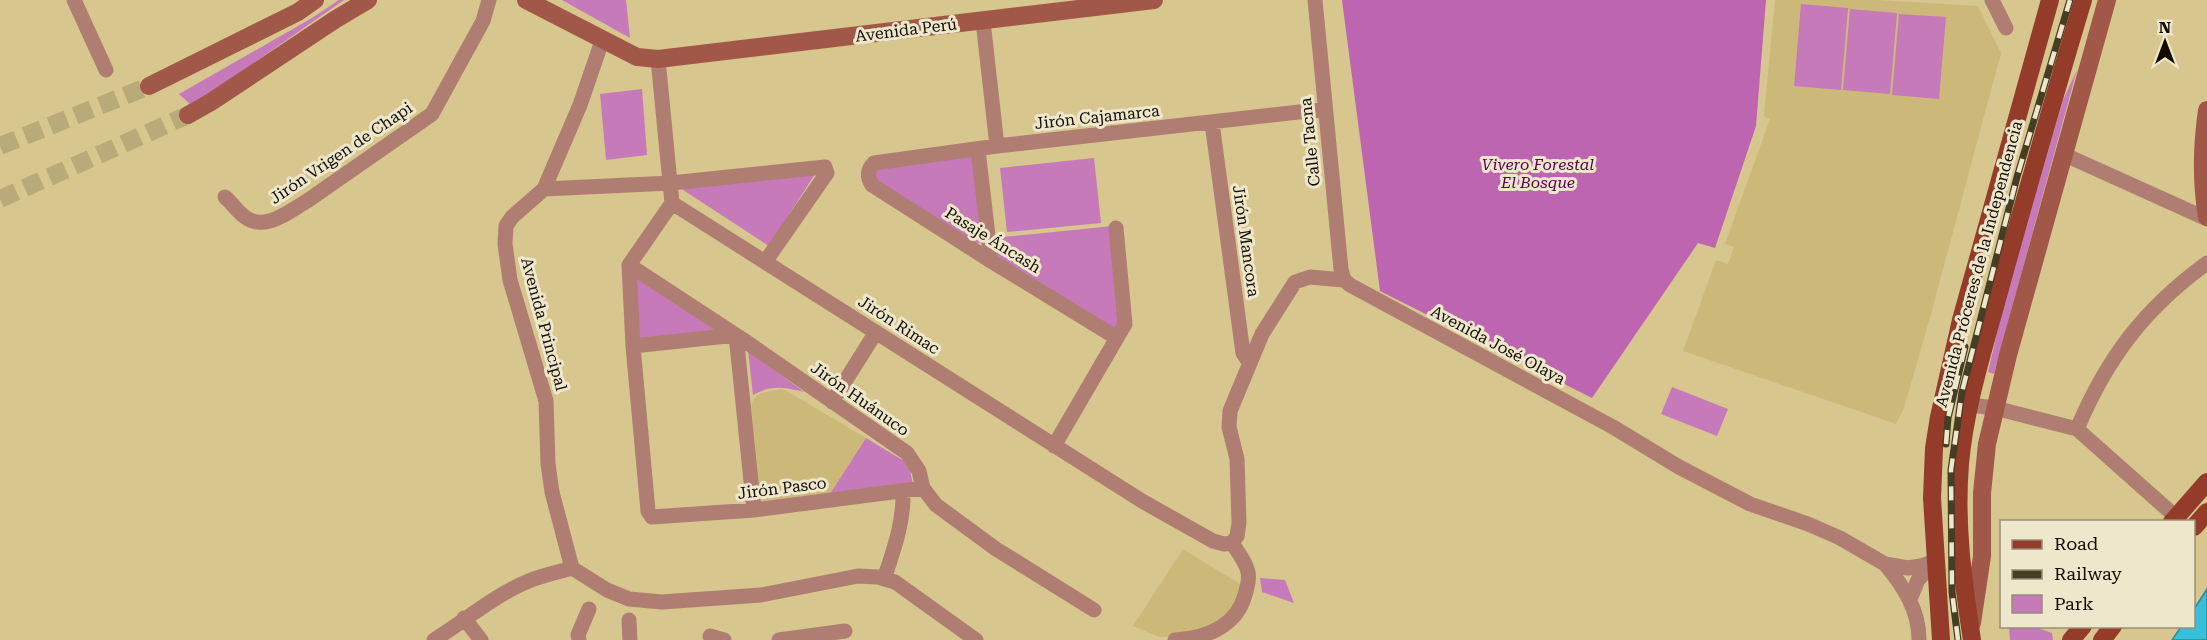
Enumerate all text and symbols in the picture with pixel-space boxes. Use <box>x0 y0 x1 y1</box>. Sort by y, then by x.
north arrow <box>2135 12 2195 72</box>
street label: Avenida Perú <box>854 14 958 46</box>
text: N <box>2159 18 2171 37</box>
street label: Calle Tacna <box>1296 96 1324 187</box>
street label: Jirón Vrigen de Chapi <box>266 98 416 208</box>
street label: Jirón Cajamarca <box>1034 101 1161 133</box>
street label: Avenida Próceres de la Independencia <box>1932 118 2027 409</box>
park label: Vivero Forestal El Bosque <box>1482 155 1594 192</box>
street label: Jirón Mancora <box>1229 184 1263 298</box>
street label: Pasaje Áncash <box>942 203 1044 277</box>
street label: Avenida Principal <box>517 255 571 393</box>
street label: Jirón Rimac <box>855 292 943 358</box>
street label: Avenida José Olaya <box>1428 302 1569 389</box>
street label: Jirón Huánuco <box>807 358 913 440</box>
street label: Jirón Pasco <box>736 473 828 503</box>
legend <box>2000 520 2195 628</box>
text: Road <box>2054 533 2099 554</box>
text: Railway <box>2054 563 2122 584</box>
text: Park <box>2054 593 2094 614</box>

